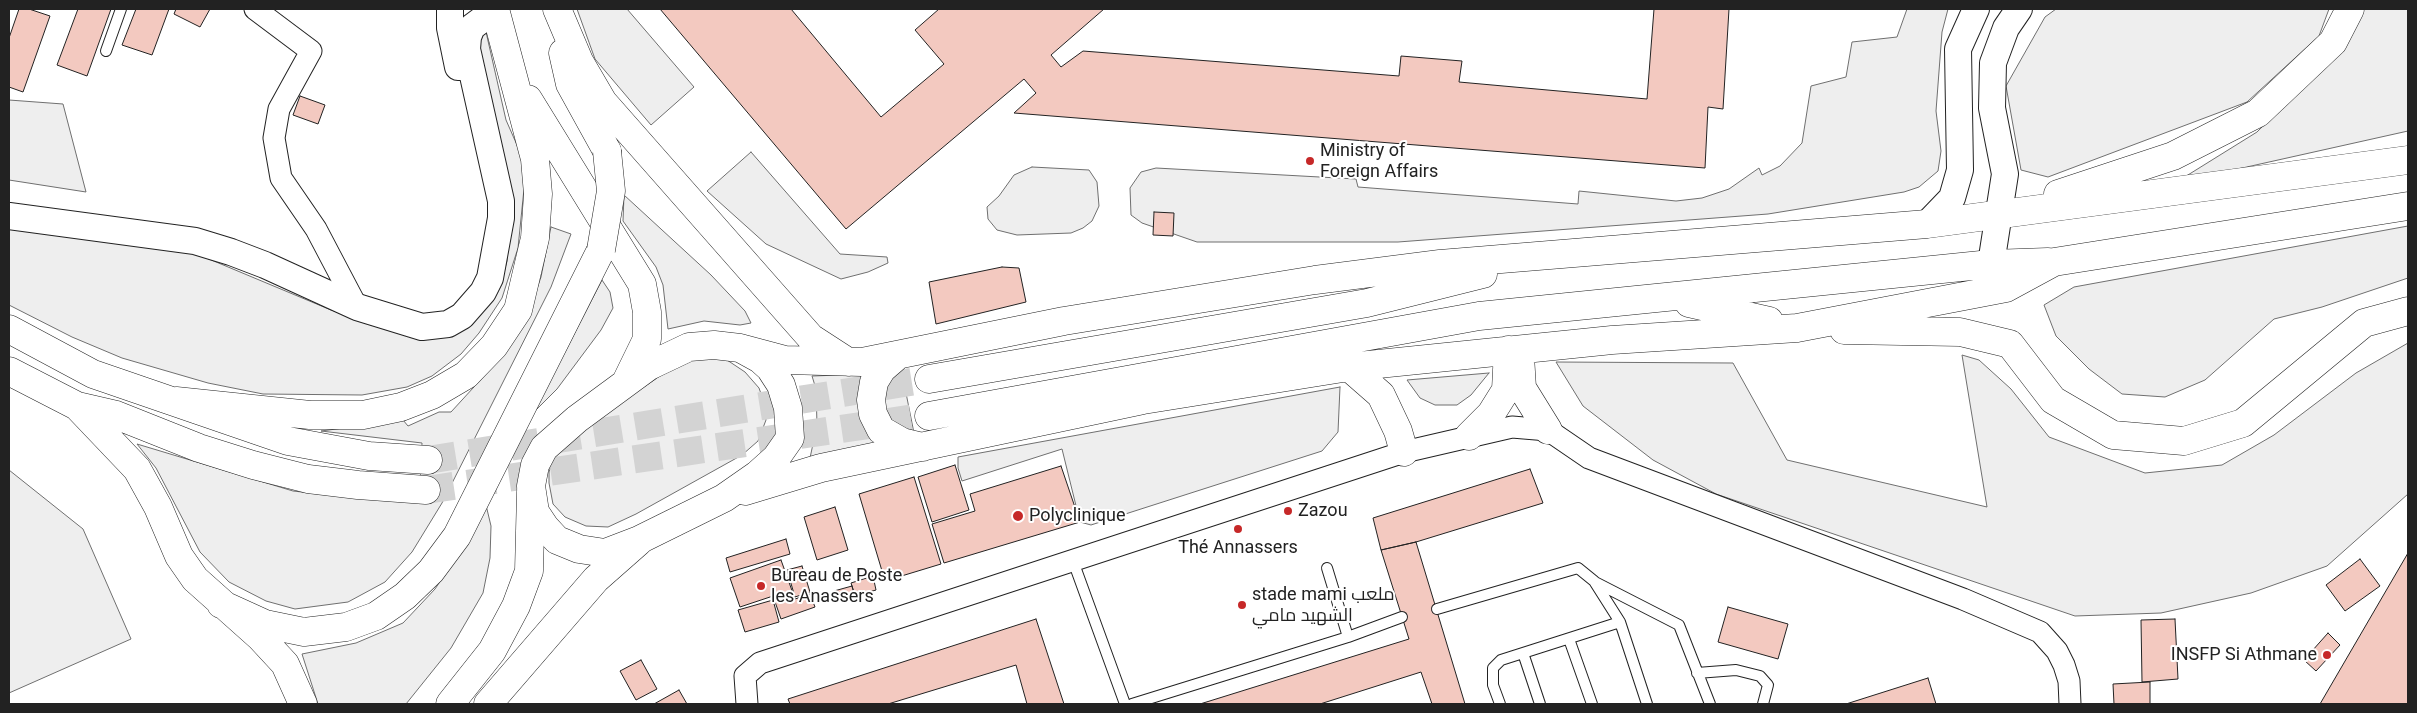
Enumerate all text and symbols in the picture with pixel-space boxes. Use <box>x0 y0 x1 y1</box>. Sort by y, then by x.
place label: Ministry of Foreign Affairs <box>1320 140 1438 182</box>
marker: Ministry of Foreign Affairs <box>1304 155 1316 167</box>
place label: Zazou <box>1298 500 1348 522</box>
place label: Polyclinique <box>1029 505 1125 527</box>
marker: Zazou <box>1282 505 1294 517</box>
marker: Polyclinique <box>1011 509 1025 523</box>
marker: Thé Annassers <box>1232 523 1244 535</box>
place label: Thé Annassers <box>1178 537 1298 559</box>
place label: Bureau de Poste les Anassers <box>771 565 902 608</box>
marker: Bureau de Poste les Anassers <box>755 580 767 592</box>
place label: stade mami ملعب الشهيد مامي <box>1252 584 1395 626</box>
marker: stade mami ملعب الشهيد مامي <box>1236 599 1248 611</box>
place label: INSFP Si Athmane <box>2171 644 2317 666</box>
marker: INSFP Si Athmane <box>2321 649 2333 661</box>

